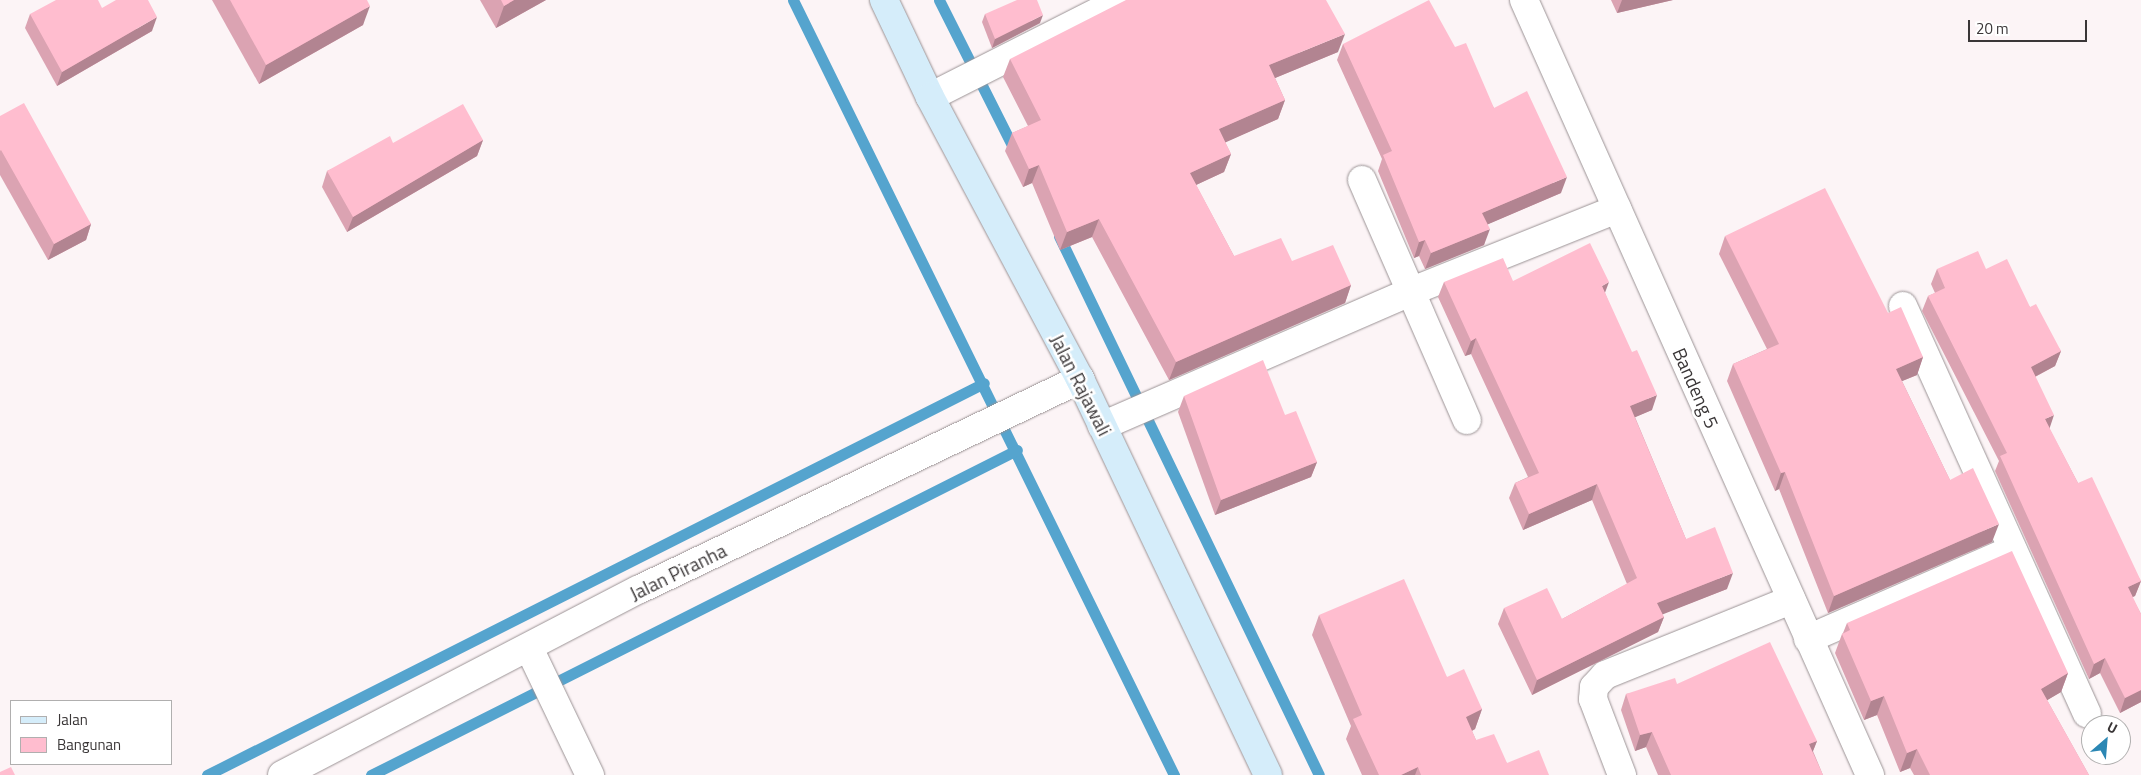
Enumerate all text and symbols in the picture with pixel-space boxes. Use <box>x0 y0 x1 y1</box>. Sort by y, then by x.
scale bar <box>1971 10 2090 42</box>
text: 20 m <box>1976 17 2009 40</box>
street label: Jalan Rajawali <box>1046 331 1116 439</box>
street label: Bandeng 5 <box>1668 344 1724 432</box>
street label: Jalan Piranha <box>626 539 730 605</box>
legend <box>10 700 172 765</box>
text: Jalan <box>57 708 88 731</box>
north arrow <box>2081 715 2131 765</box>
text: U <box>2104 716 2121 739</box>
text: Bangunan <box>57 733 121 756</box>

